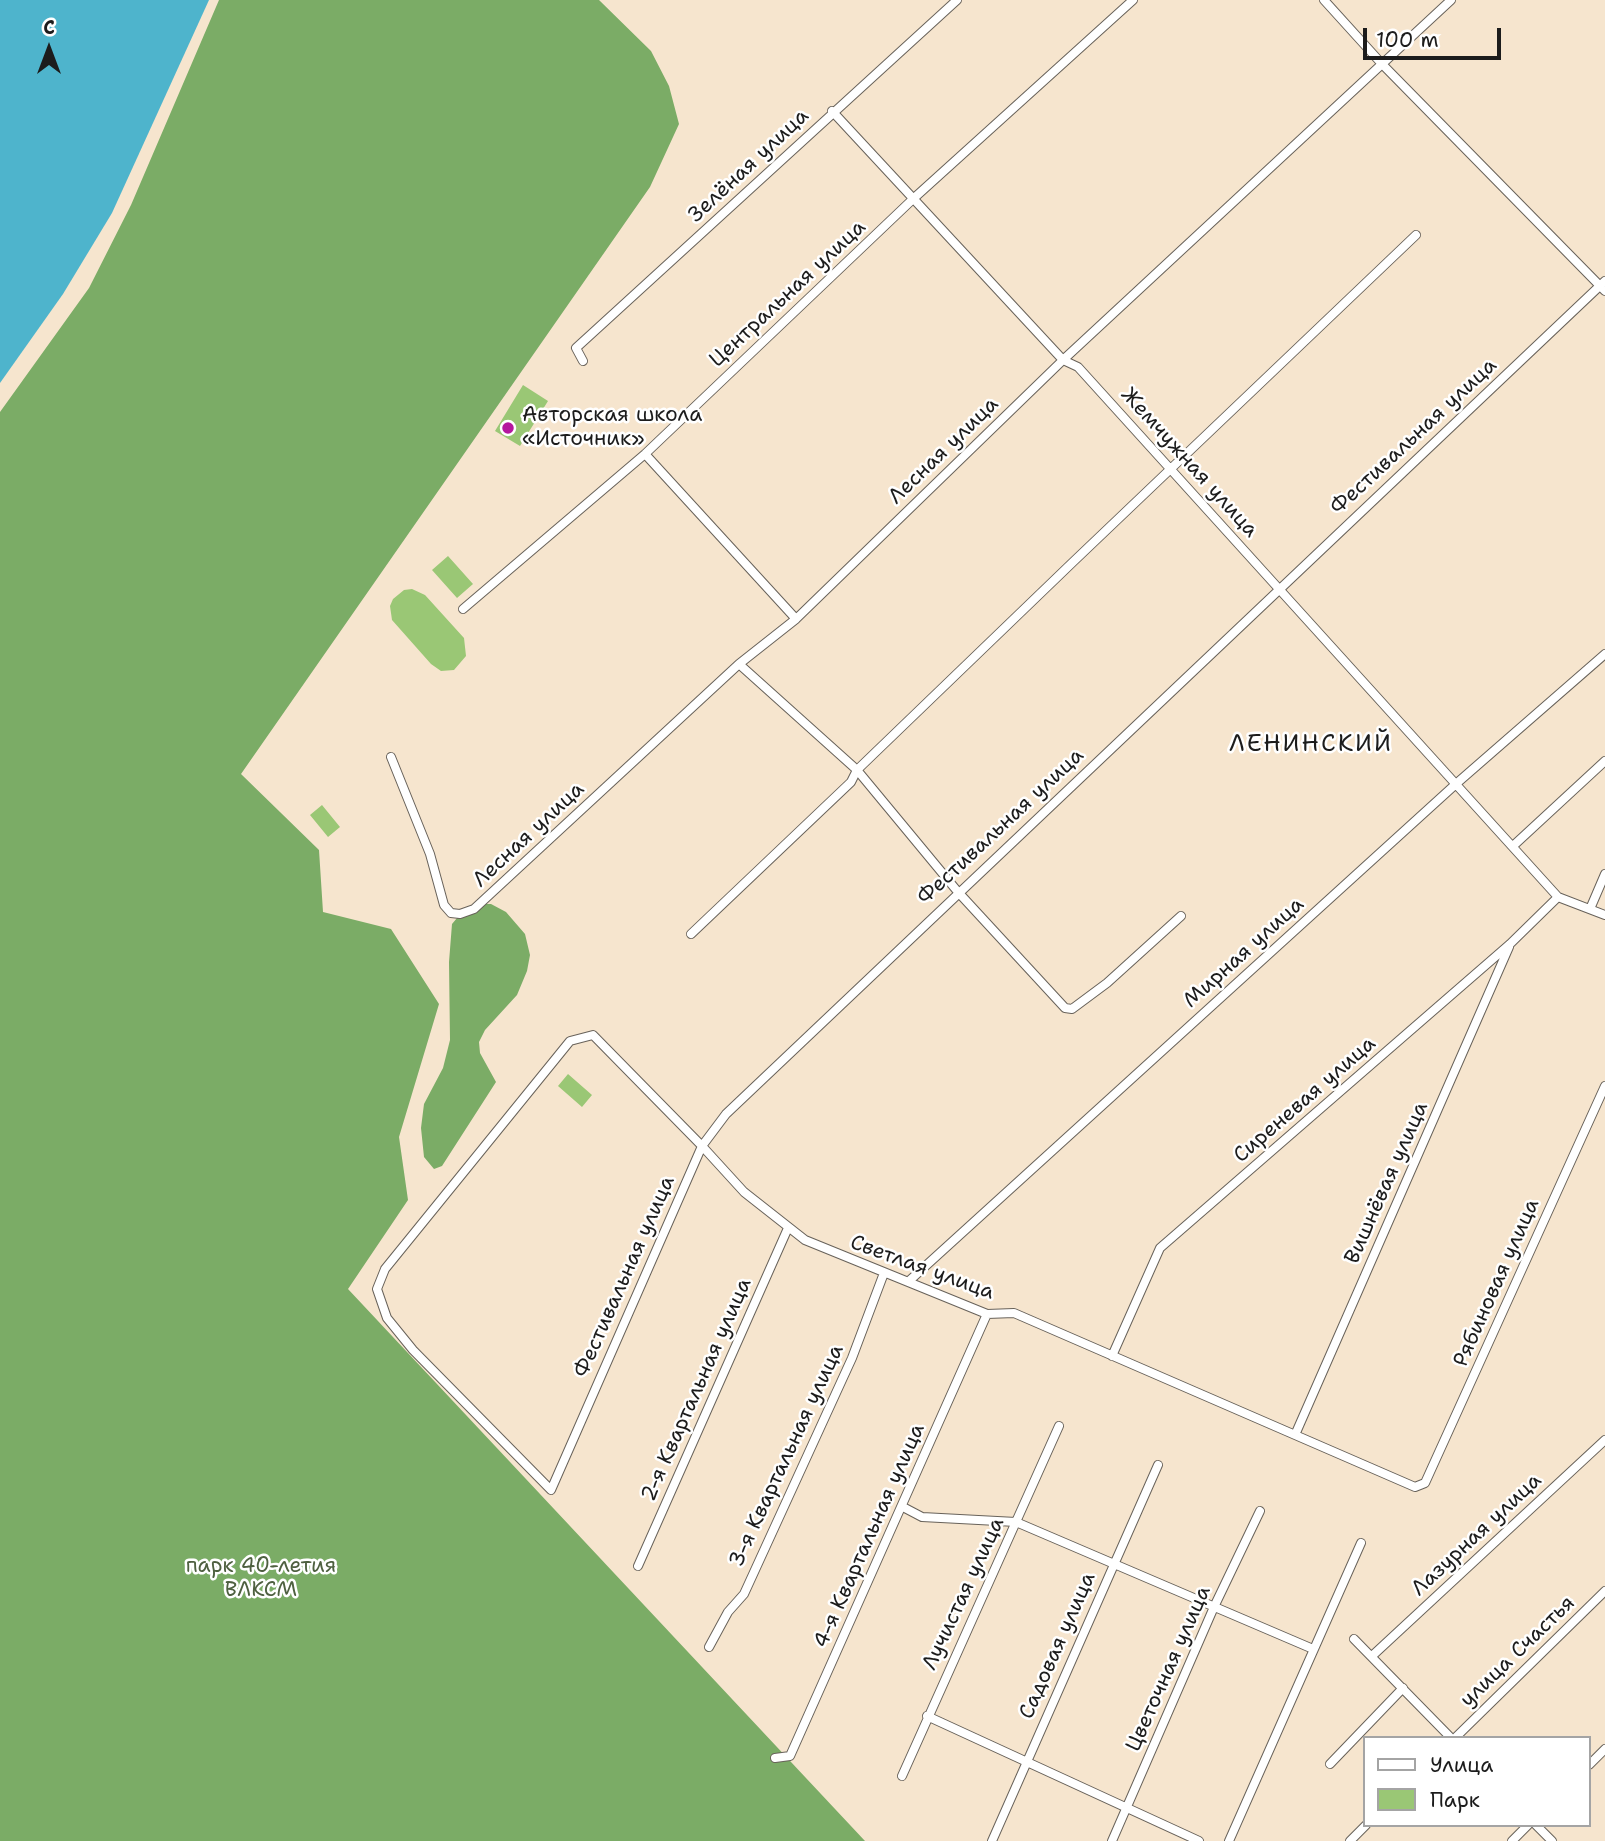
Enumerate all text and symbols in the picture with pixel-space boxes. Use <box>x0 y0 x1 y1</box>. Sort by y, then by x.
north arrow <box>14 14 84 84</box>
scale bar <box>1367 14 1505 58</box>
text: С <box>43 15 55 40</box>
text: 100 m <box>1376 26 1439 54</box>
street label: Зелёная улица <box>684 104 814 228</box>
street label: Центральная улица <box>705 215 871 373</box>
street label: Фестивальная улица <box>1326 353 1502 521</box>
street label: Жемчужная улица <box>1115 383 1263 543</box>
street label: Лесная улица <box>884 392 1004 510</box>
place label: Авторская школа «Источник» <box>522 403 702 453</box>
marker: Авторская школа «Источник» <box>500 420 516 436</box>
district label: ЛЕНИНСКИЙ <box>1230 731 1392 759</box>
street label: Фестивальная улица <box>913 743 1089 911</box>
street label: Лесная улица <box>468 777 590 893</box>
street label: Мирная улица <box>1179 892 1309 1014</box>
street label: Сиреневая улица <box>1229 1031 1381 1169</box>
street label: Вишнёвая улица <box>1340 1098 1434 1268</box>
street label: Фестивальная улица <box>569 1172 681 1382</box>
street label: Рябиновая улица <box>1449 1195 1545 1371</box>
street label: Светлая улица <box>847 1230 997 1306</box>
street label: 2-я Квартальная улица <box>636 1275 758 1505</box>
street label: 3-я Квартальная улица <box>724 1341 850 1571</box>
street label: 4-я Квартальная улица <box>809 1420 931 1652</box>
street label: Лазурная улица <box>1407 1468 1547 1602</box>
street label: Лучистая улица <box>918 1514 1010 1674</box>
park label: парк 40-летия ВЛКСМ <box>186 1554 336 1604</box>
street label: Садовая улица <box>1014 1569 1102 1723</box>
street label: Цветочная улица <box>1121 1582 1217 1756</box>
street label: улица Счастья <box>1455 1591 1581 1713</box>
legend <box>1364 1736 1591 1827</box>
text: Улица <box>1430 1751 1493 1779</box>
text: Парк <box>1430 1786 1480 1814</box>

